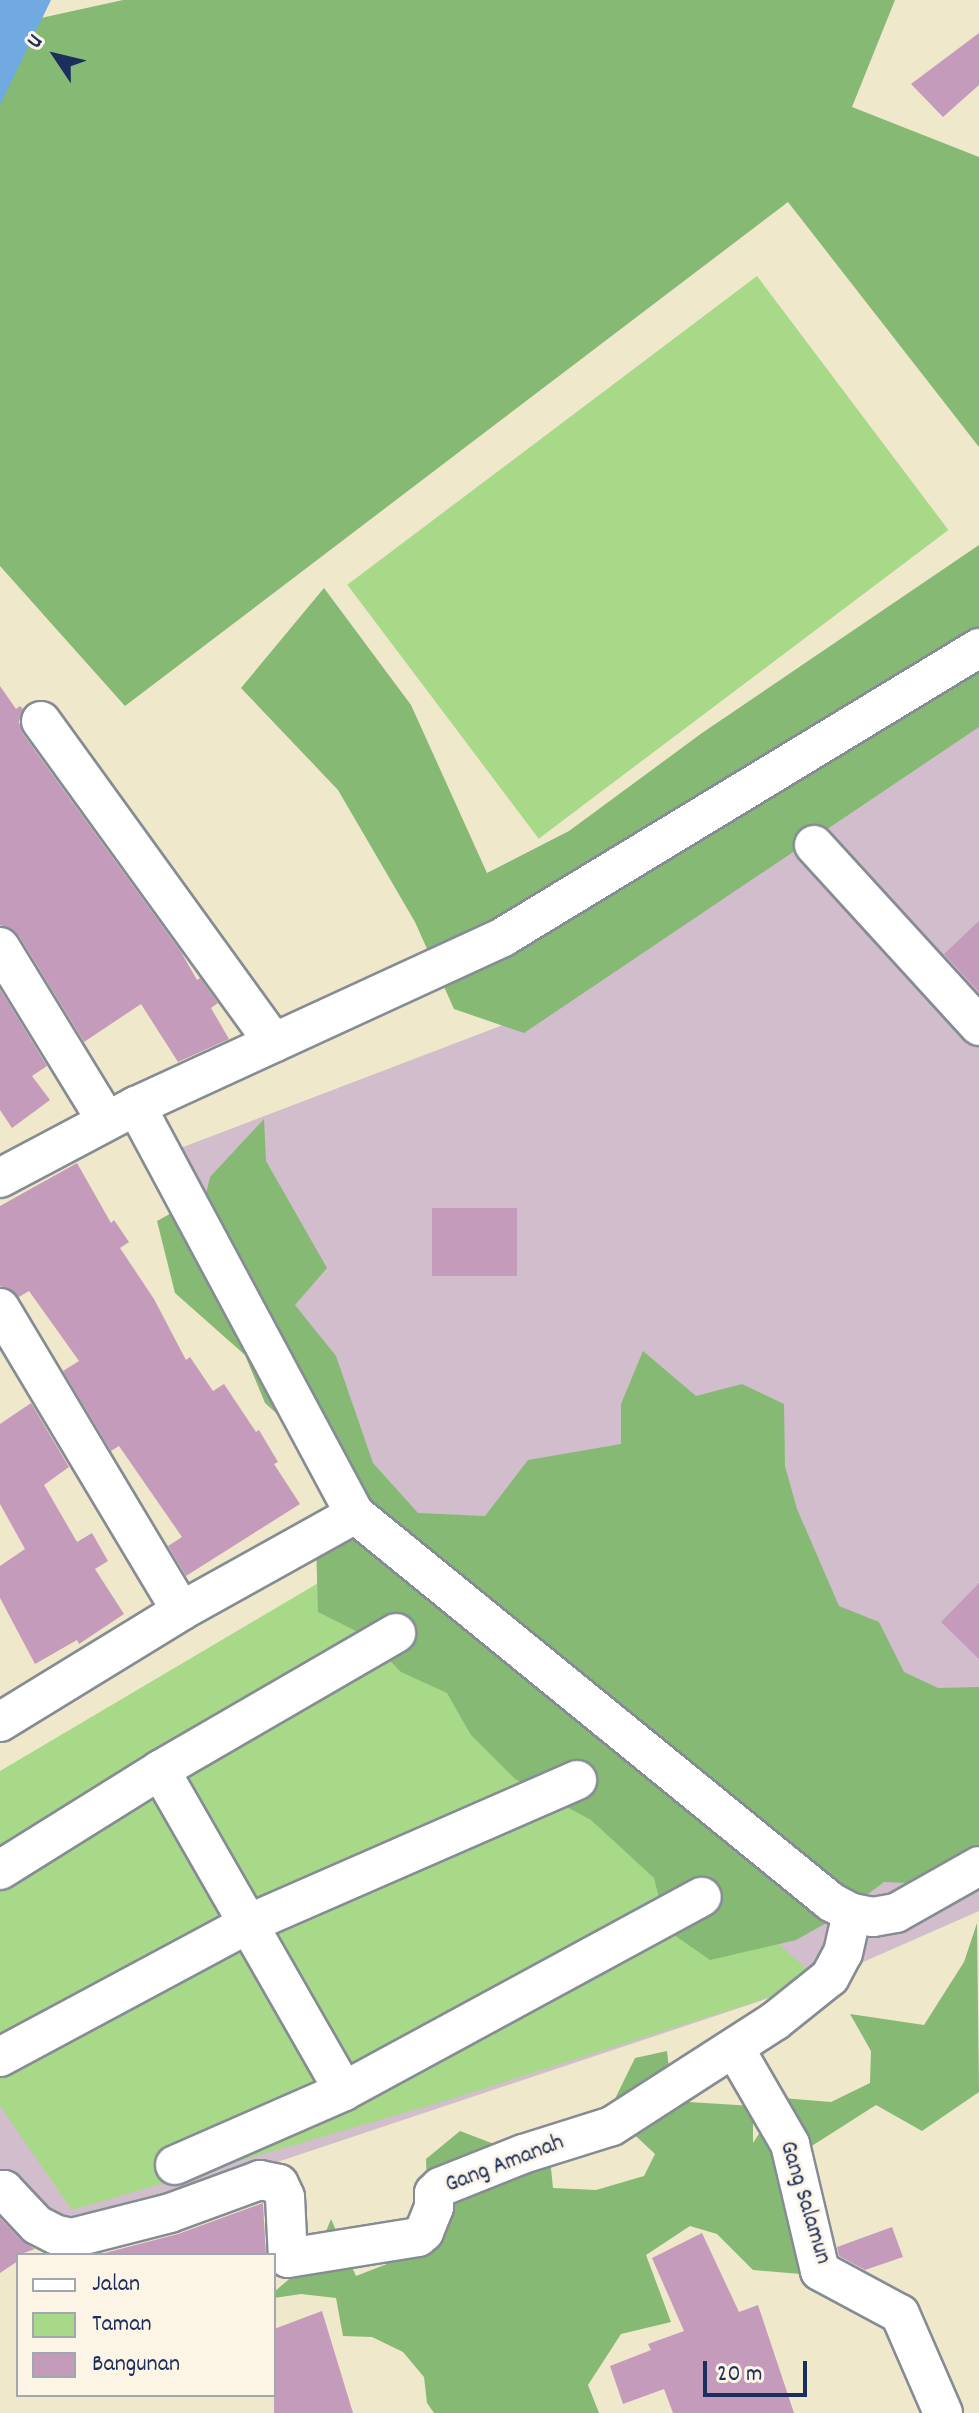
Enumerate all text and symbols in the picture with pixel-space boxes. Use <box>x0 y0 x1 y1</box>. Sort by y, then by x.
north arrow <box>16 16 96 96</box>
text: U <box>20 29 52 55</box>
street label: Gang Amanah <box>442 2129 568 2201</box>
street label: Gang Salamun <box>772 2138 836 2268</box>
legend <box>16 2253 276 2397</box>
text: Jalan <box>92 2268 140 2302</box>
text: Taman <box>92 2308 152 2342</box>
scale bar <box>707 2345 811 2395</box>
text: Bangunan <box>92 2348 180 2382</box>
text: 20 m <box>717 2358 763 2392</box>

